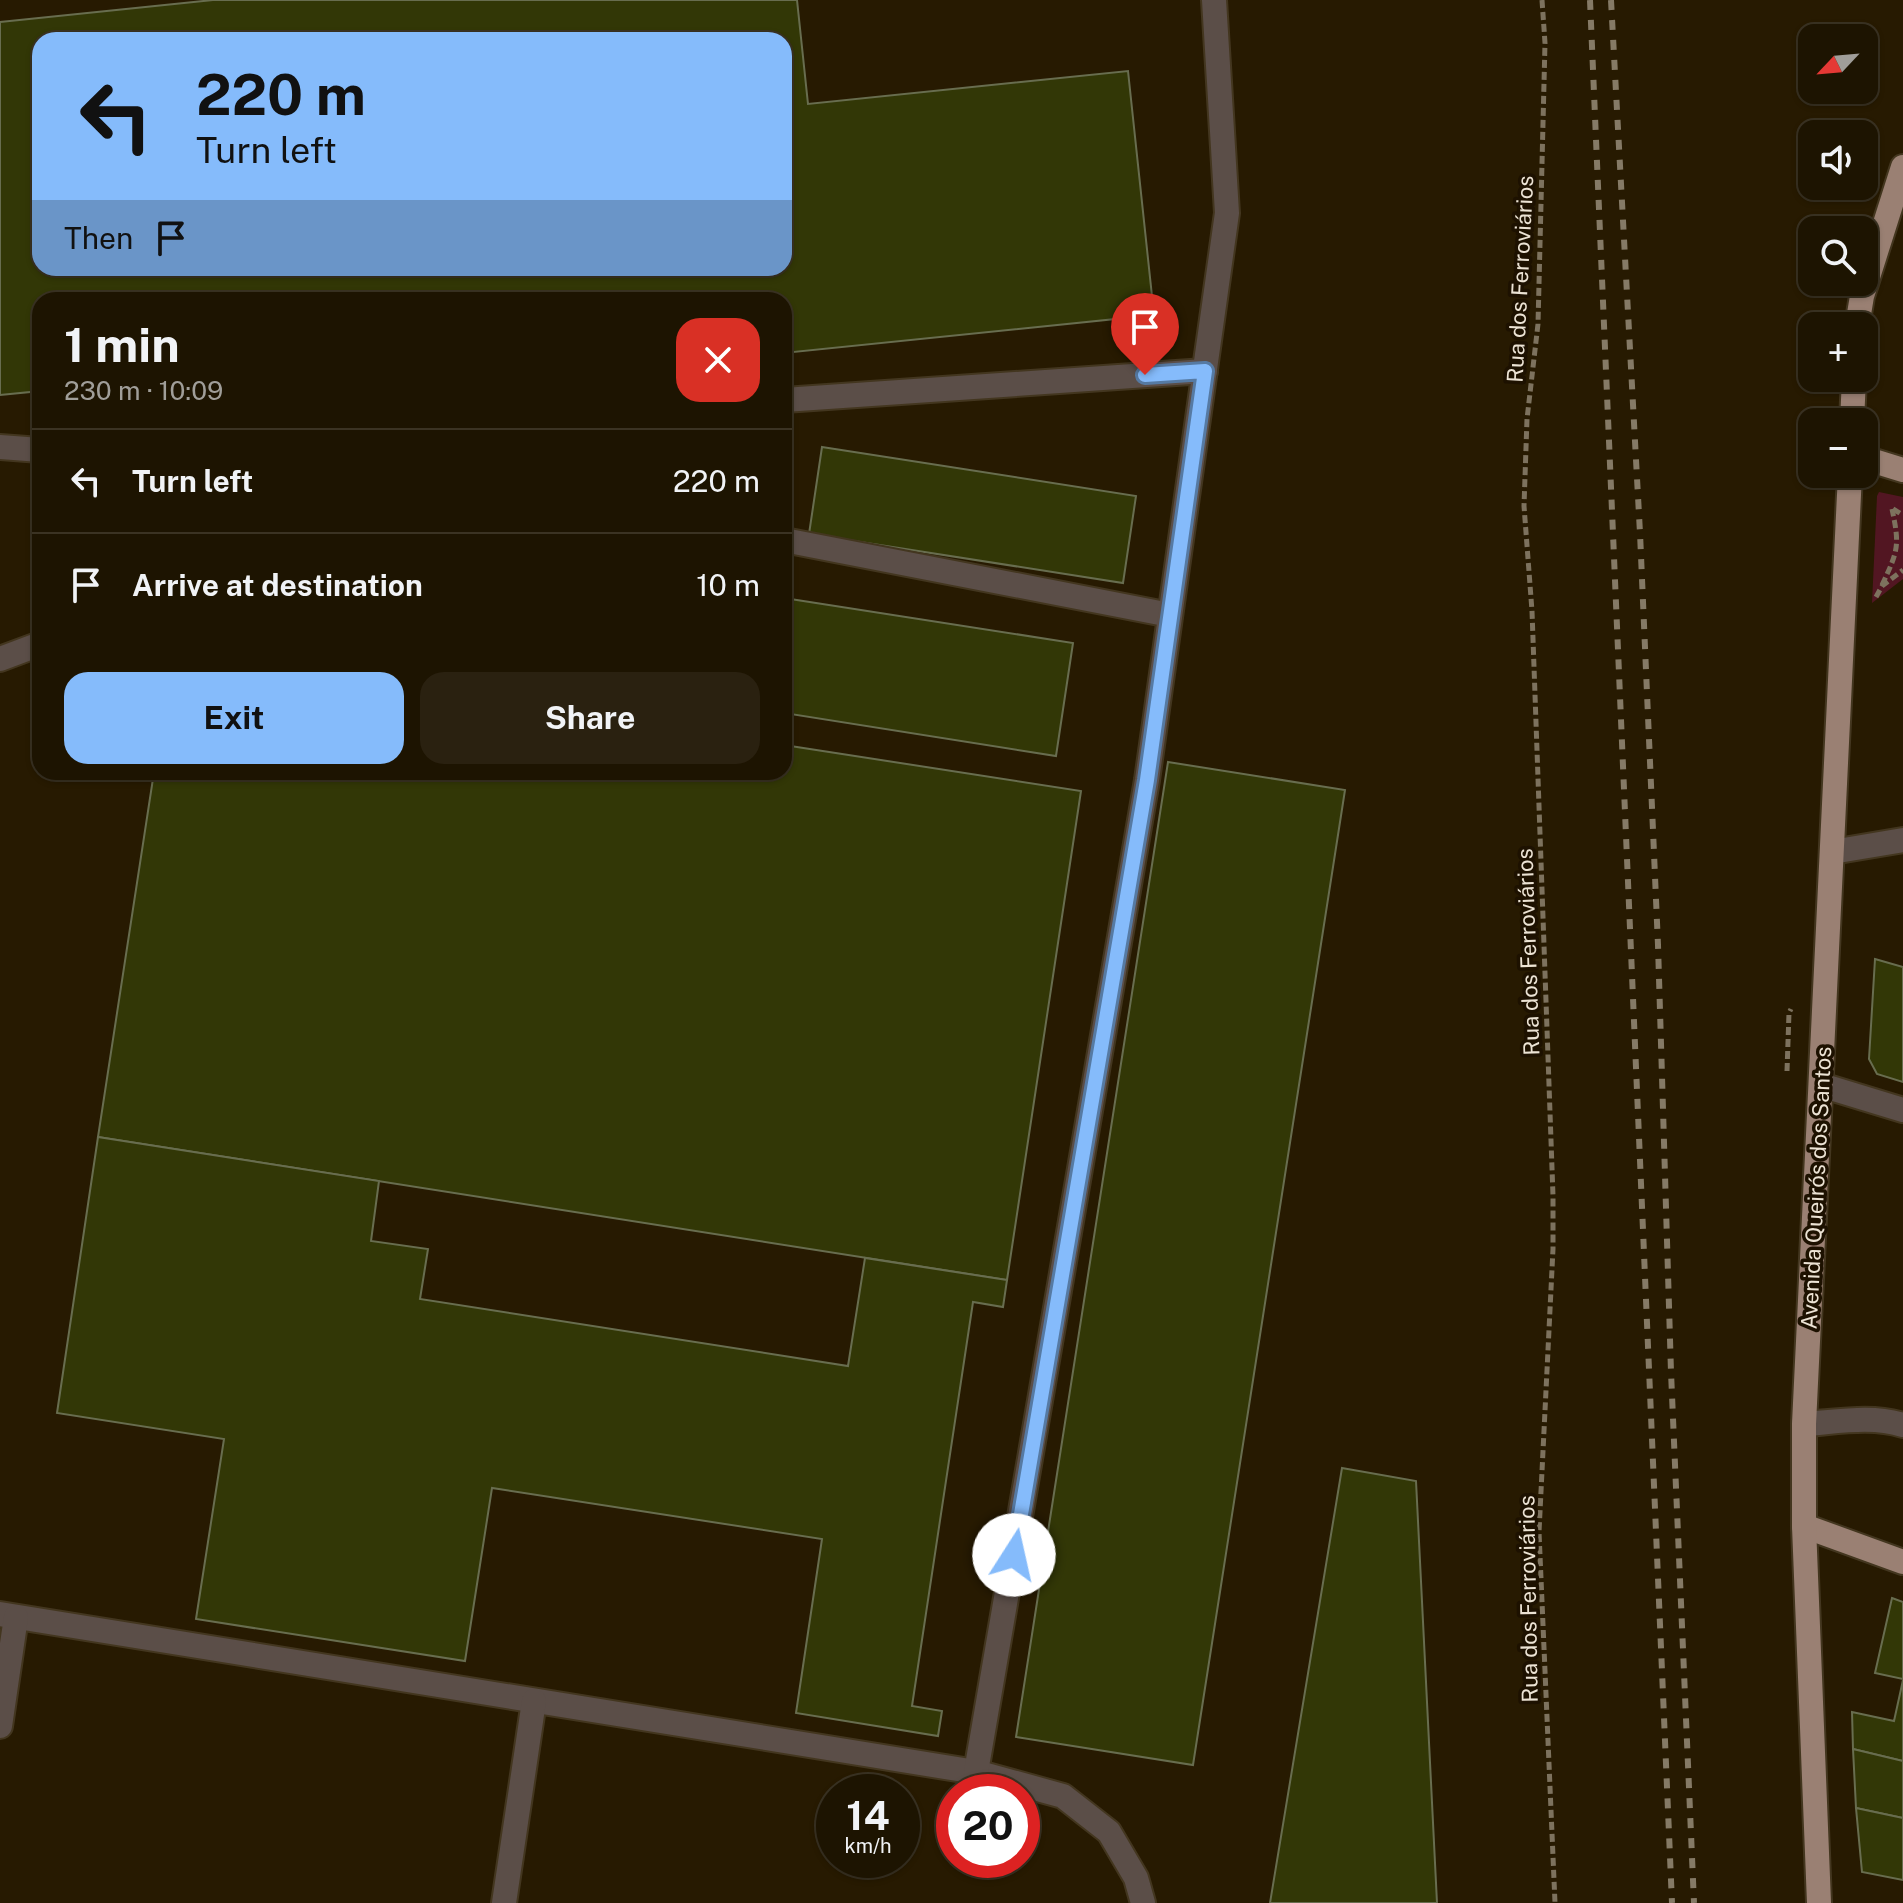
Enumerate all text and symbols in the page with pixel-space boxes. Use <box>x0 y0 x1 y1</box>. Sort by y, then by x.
north arrow <box>1798 24 1878 104</box>
map controls <box>1798 24 1878 488</box>
text: 220 m <box>196 62 366 128</box>
icon: left <box>64 64 168 168</box>
button: sound <box>1798 120 1878 200</box>
text: Turn left <box>196 129 337 171</box>
street label: Rua dos Ferroviários <box>1502 175 1538 383</box>
icon: arrive <box>149 216 193 260</box>
button: search <box>1798 216 1878 296</box>
text: Then <box>64 220 133 256</box>
pin <box>1111 293 1179 375</box>
icon: arrive <box>1123 305 1167 349</box>
button: + <box>1798 312 1878 392</box>
text: 1 min <box>64 316 180 373</box>
button: close <box>676 318 760 402</box>
text: 230 m · 10:09 <box>64 375 223 406</box>
button: − <box>1798 408 1878 488</box>
icon: left <box>64 459 108 503</box>
text: Turn left <box>132 463 253 499</box>
text: 220 m <box>673 463 760 499</box>
icon: arrive <box>64 563 108 607</box>
text: Arrive at destination <box>132 567 423 603</box>
text: 10 m <box>696 567 760 603</box>
button: Exit <box>64 672 404 764</box>
button: Share <box>420 672 760 764</box>
street label: Rua dos Ferroviários <box>1511 848 1545 1056</box>
street label: Avenida Queirós dos Santos <box>1796 1046 1836 1330</box>
street label: Rua dos Ferroviários <box>1513 1495 1543 1703</box>
position arrow <box>972 1513 1056 1597</box>
speed limit sign: 20 <box>936 1774 1040 1878</box>
text: 14 <box>846 1792 890 1839</box>
text: km/h <box>844 1834 892 1858</box>

